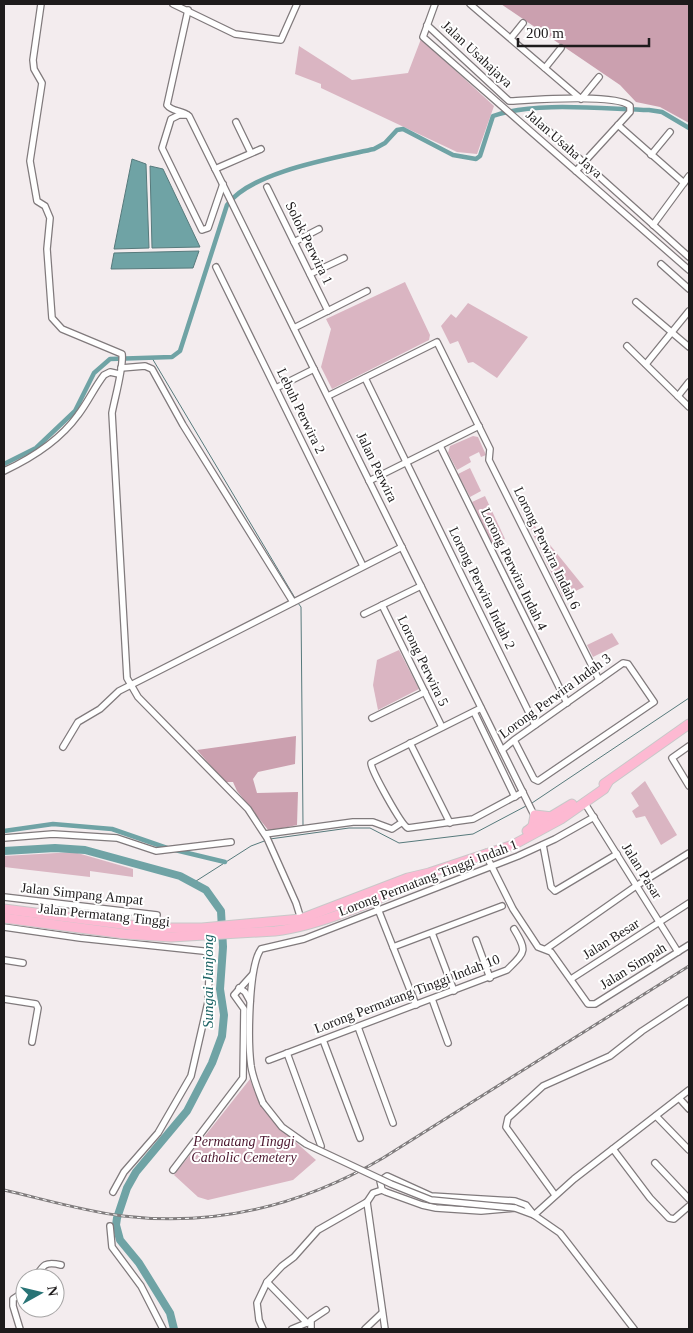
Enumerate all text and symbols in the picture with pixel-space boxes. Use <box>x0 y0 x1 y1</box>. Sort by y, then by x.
scale bar <box>518 15 649 47</box>
street label: Jalan Usahajaya <box>439 18 516 91</box>
text: 200 m <box>526 25 564 41</box>
street label: Jalan Usaha Jaya <box>523 107 606 182</box>
street label: Solok Perwira 1 <box>282 199 336 287</box>
street label: Lebuh Perwira 2 <box>274 366 328 456</box>
street label: Jalan Perwira <box>354 430 401 505</box>
street label: Lorong Perwira Indah 6 <box>511 484 583 612</box>
street label: Lorong Perwira Indah 4 <box>478 505 550 633</box>
street label: Lorong Perwira Indah 2 <box>446 524 518 652</box>
street label: Lorong Perwira 5 <box>395 613 451 709</box>
street label: Lorong Perwira Indah 3 <box>496 651 614 741</box>
street label: Lorong Permatang Tinggi Indah 1 <box>336 837 520 919</box>
street label: Jalan Pasar <box>619 840 665 902</box>
street label: Jalan Simpang Ampat <box>20 880 144 908</box>
street label: Jalan Permatang Tinggi <box>37 901 171 929</box>
street label: Jalan Besar <box>580 915 642 962</box>
water label: Sungai Junjong <box>200 934 216 1028</box>
street label: Jalan Simpah <box>597 940 669 992</box>
street label: Lorong Permatang Tinggi Indah 10 <box>312 952 502 1036</box>
park label: Permatang Tinggi Catholic Cemetery <box>191 1134 297 1165</box>
north arrow <box>15 1268 65 1318</box>
text: N <box>44 1285 61 1297</box>

